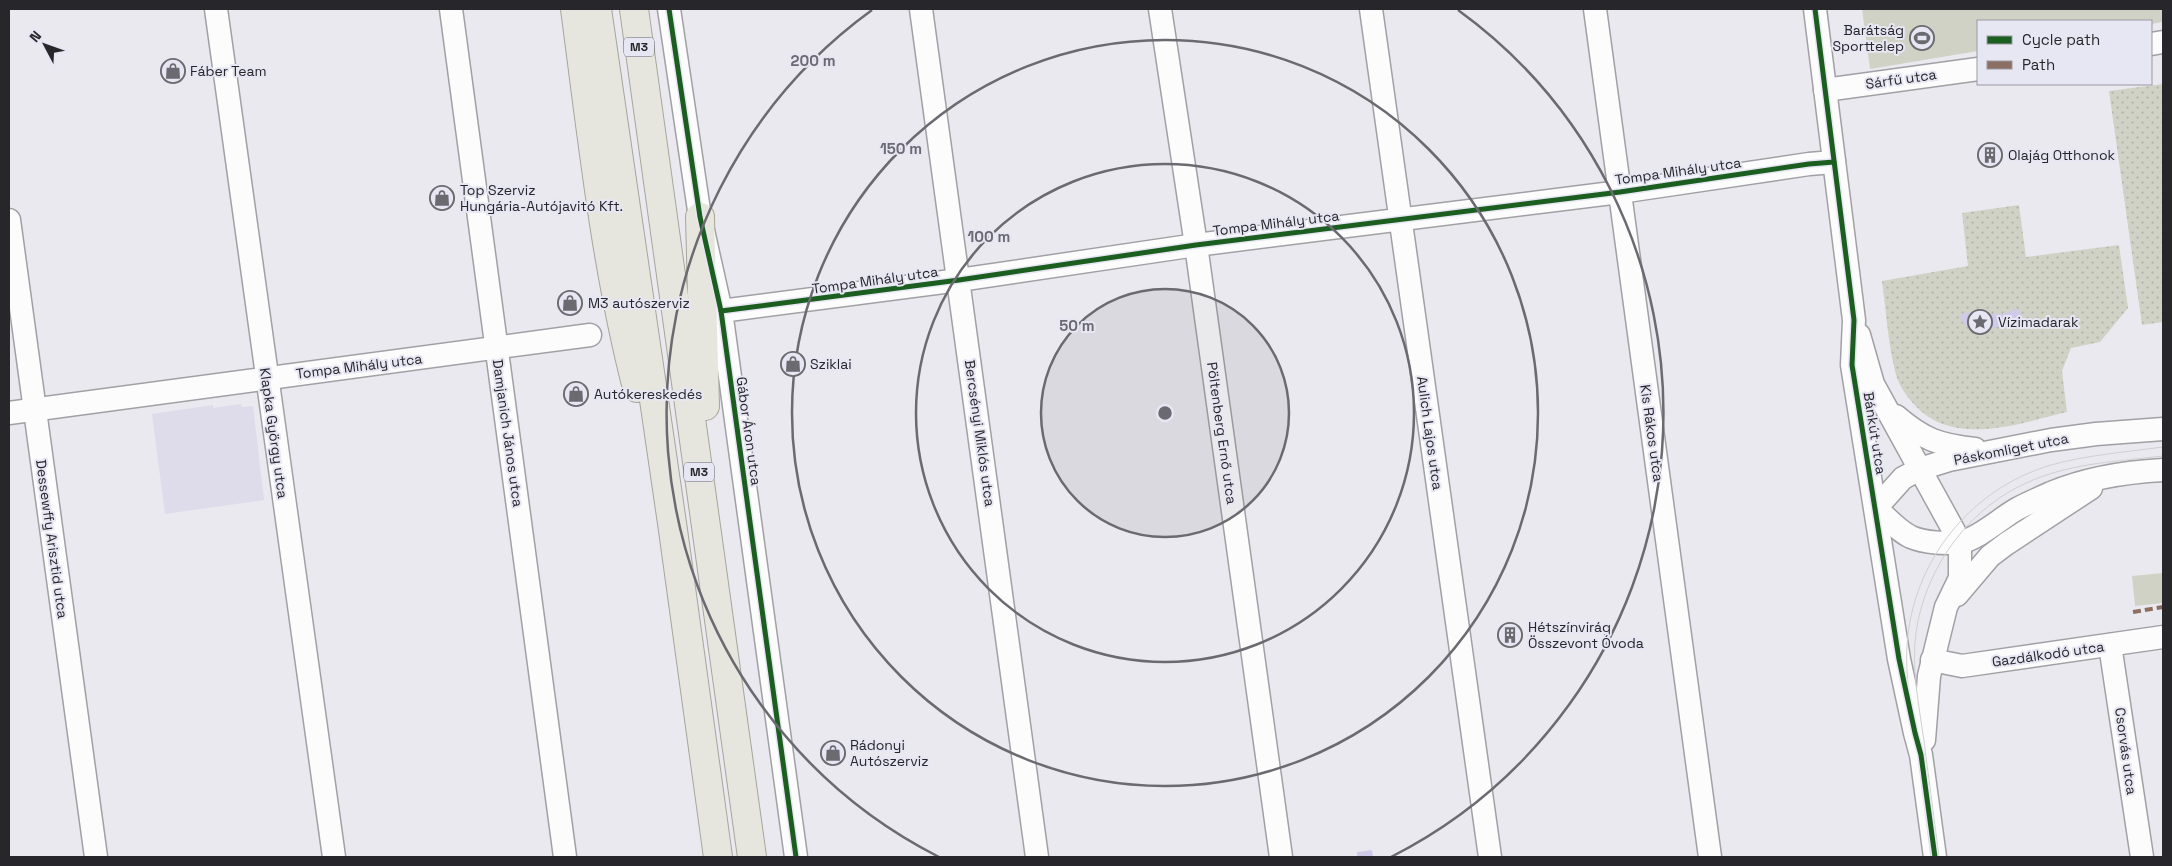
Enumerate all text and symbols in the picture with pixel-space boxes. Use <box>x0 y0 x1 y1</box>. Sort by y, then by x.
north arrow <box>20 20 70 70</box>
legend <box>1977 20 2152 85</box>
place label: Barátság Sporttelep <box>1833 21 1904 55</box>
sports icon: Barátság Sporttelep <box>1909 25 1935 51</box>
text: N <box>25 27 45 46</box>
text: Cycle path <box>2022 30 2100 49</box>
road number: M3 <box>624 38 654 56</box>
text: 200 m <box>791 51 835 70</box>
text: Path <box>2022 55 2055 74</box>
shop icon: Fáber Team <box>160 58 186 84</box>
place label: Fáber Team <box>190 62 267 80</box>
street label: Sárfű utca <box>1864 65 1938 93</box>
text: 150 m <box>880 139 922 158</box>
building icon: Olajág Otthonok <box>1977 142 2003 168</box>
place label: Olajág Otthonok <box>2008 146 2116 164</box>
street label: Tompa Mihály utca <box>1614 153 1742 189</box>
place label: Top Szerviz Hungária-Autójavitó Kft. <box>460 181 623 215</box>
shop icon: Top Szerviz Hungária-Autójavitó Kft. <box>429 185 455 211</box>
street label: Tompa Mihály utca <box>1212 206 1340 240</box>
text: 100 m <box>968 227 1010 246</box>
street label: Tompa Mihály utca <box>811 262 939 298</box>
shop icon: M3 autószerviz <box>557 290 583 316</box>
place label: M3 autószerviz <box>588 294 690 312</box>
place icon: Vízimadarak <box>1967 309 1993 335</box>
place label: Vízimadarak <box>1998 313 2079 331</box>
text: 50 m <box>1059 316 1095 335</box>
street label: Tompa Mihály utca <box>295 349 423 383</box>
shop icon: Sziklai <box>780 351 806 377</box>
place label: Sziklai <box>810 355 852 373</box>
street label: Damjanich János utca <box>489 358 527 508</box>
street label: Bercsényi Miklós utca <box>961 358 999 508</box>
street label: Pöltenberg Ernő utca <box>1203 361 1241 505</box>
street label: Klapka György utca <box>256 366 292 500</box>
street label: Aulich Lajos utca <box>1413 375 1447 491</box>
street label: Gábor Áron utca <box>732 376 766 486</box>
shop icon: Autókereskedés <box>563 381 589 407</box>
street label: Kis Rákos utca <box>1636 383 1668 483</box>
place label: Autókereskedés <box>594 385 703 403</box>
street label: Bánkút utca <box>1860 391 1890 475</box>
centre of rings <box>1156 404 1174 422</box>
street label: Páskomliget utca <box>1952 429 2070 469</box>
street label: Dessewffy Arisztid utca <box>32 458 72 620</box>
road number: M3 <box>684 462 714 482</box>
place label: Hétszínvirág Összevont Óvoda <box>1528 618 1644 652</box>
building icon: Hétszínvirág Összevont Óvoda <box>1497 622 1523 648</box>
street label: Gazdálkodó utca <box>1991 637 2105 671</box>
street label: Csorvás utca <box>2111 706 2141 796</box>
place label: Rádonyi Autószerviz <box>850 736 928 770</box>
shop icon: Rádonyi Autószerviz <box>820 740 846 766</box>

